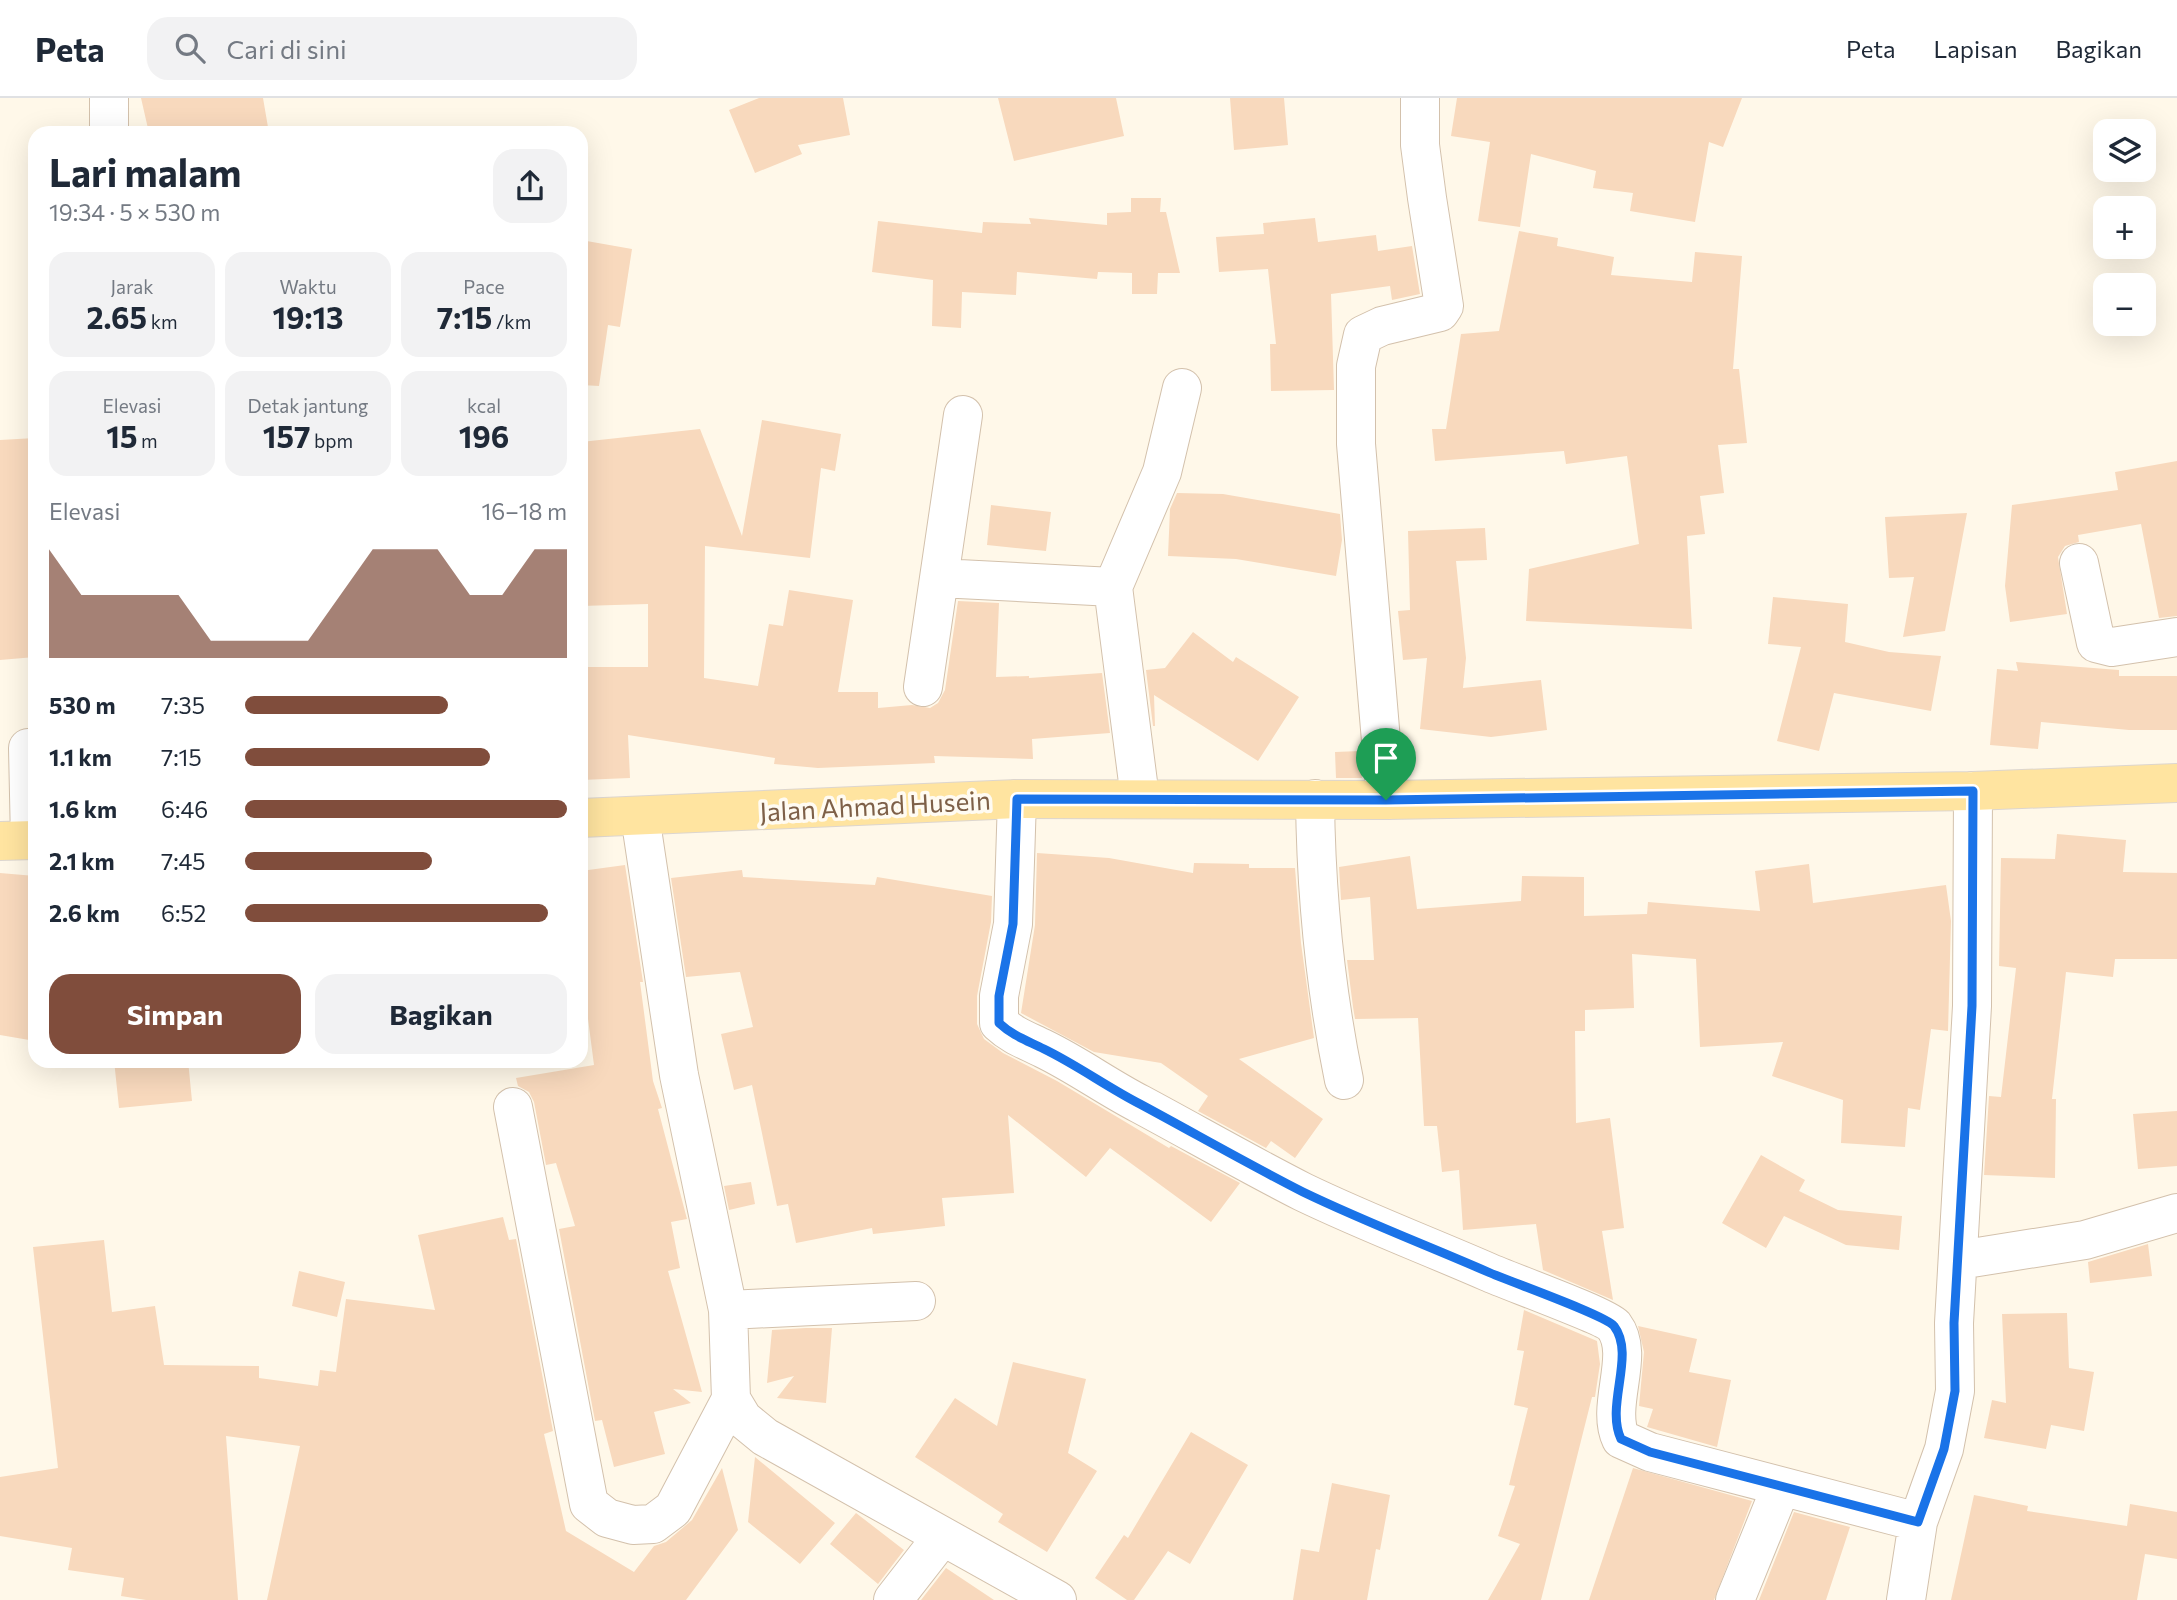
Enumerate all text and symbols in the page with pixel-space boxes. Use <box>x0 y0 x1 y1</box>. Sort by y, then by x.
search box <box>147 17 637 80</box>
text: Peta <box>35 28 105 69</box>
icon: search <box>171 29 209 67</box>
text: Cari di sini <box>227 33 347 64</box>
text: Peta <box>1846 34 1896 63</box>
text: Lapisan <box>1934 34 2017 63</box>
text: Bagikan <box>2055 34 2142 63</box>
map controls <box>2093 119 2156 336</box>
button: layers <box>2093 119 2156 182</box>
text: Lari malam <box>49 148 241 195</box>
button: share <box>493 149 567 223</box>
button: + <box>2093 196 2156 259</box>
text: 19:34 · 5 × 530 m <box>49 198 220 226</box>
button: − <box>2093 273 2156 336</box>
text: Jarak <box>110 275 154 298</box>
text: Waktu <box>279 275 337 298</box>
text: Pace <box>463 275 505 298</box>
text: 2.65 <box>86 298 147 335</box>
text: 19:13 <box>272 298 344 335</box>
text: 7:15 <box>437 298 492 335</box>
text: km <box>147 310 178 333</box>
text: /km <box>492 310 531 333</box>
text: Elevasi <box>103 394 161 417</box>
text: Detak jantung <box>248 394 368 417</box>
text: kcal <box>467 394 501 417</box>
text: 15 <box>106 417 137 454</box>
text: 157 <box>263 417 310 454</box>
text: 196 <box>459 417 509 454</box>
text: m <box>137 429 158 452</box>
text: bpm <box>310 429 353 452</box>
text: Elevasi <box>49 497 120 525</box>
text: 16–18 m <box>481 497 567 525</box>
text: 530 m <box>49 691 116 719</box>
text: 7:35 <box>161 691 205 719</box>
pin <box>1356 728 1416 800</box>
icon: arrive <box>1367 739 1405 777</box>
text: 1.1 km <box>49 743 112 771</box>
text: 7:15 <box>161 743 202 771</box>
street label: Jalan Ahmad Husein <box>759 783 991 827</box>
text: 1.6 km <box>49 795 117 823</box>
text: 6:46 <box>161 795 208 823</box>
text: 2.1 km <box>49 847 115 875</box>
text: 7:45 <box>161 847 206 875</box>
text: 2.6 km <box>49 899 120 927</box>
text: 6:52 <box>161 899 206 927</box>
button: Simpan <box>49 974 301 1054</box>
button: Bagikan <box>315 974 567 1054</box>

